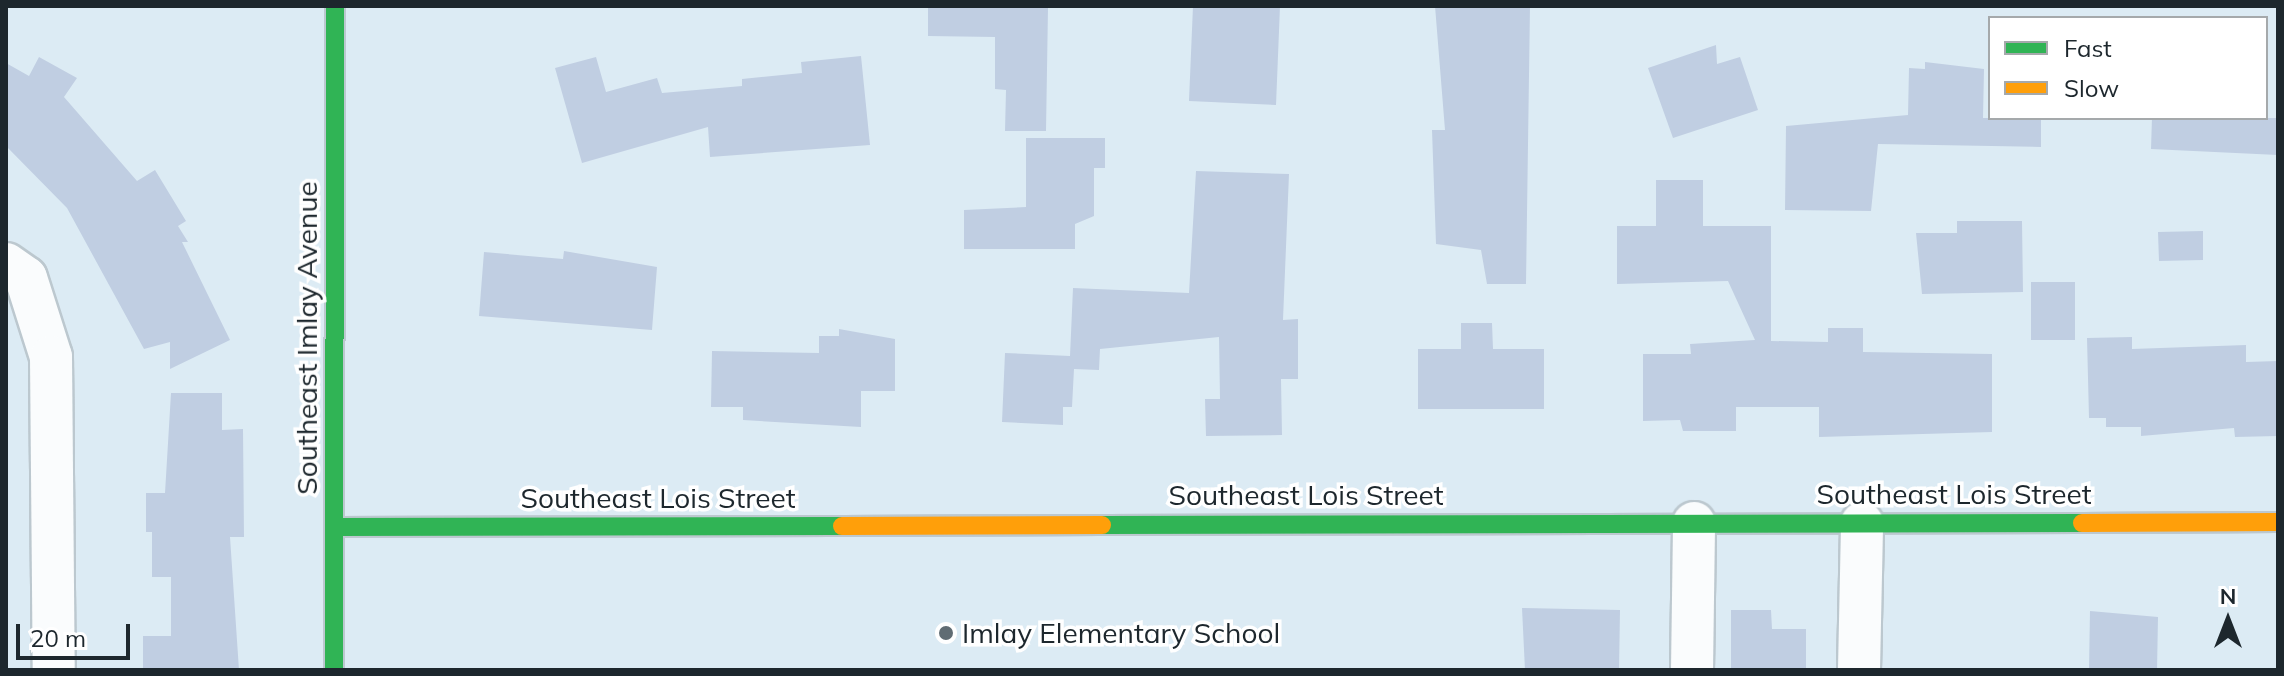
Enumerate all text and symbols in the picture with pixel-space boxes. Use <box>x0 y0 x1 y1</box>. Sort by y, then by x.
legend <box>1988 16 2268 120</box>
text: Fast <box>2064 33 2112 63</box>
text: Slow <box>2064 73 2119 103</box>
street label: Southeast Imlay Avenue <box>290 181 324 495</box>
street label: Southeast Lois Street <box>1816 477 2092 511</box>
street label: Southeast Lois Street <box>1168 478 1444 512</box>
street label: Southeast Lois Street <box>520 481 796 515</box>
north arrow <box>2188 580 2268 660</box>
text: N <box>2220 582 2236 610</box>
scale bar <box>20 608 134 658</box>
place label: Imlay Elementary School <box>962 616 1280 650</box>
text: 20 m <box>30 623 86 653</box>
marker: Imlay Elementary School <box>937 624 955 642</box>

